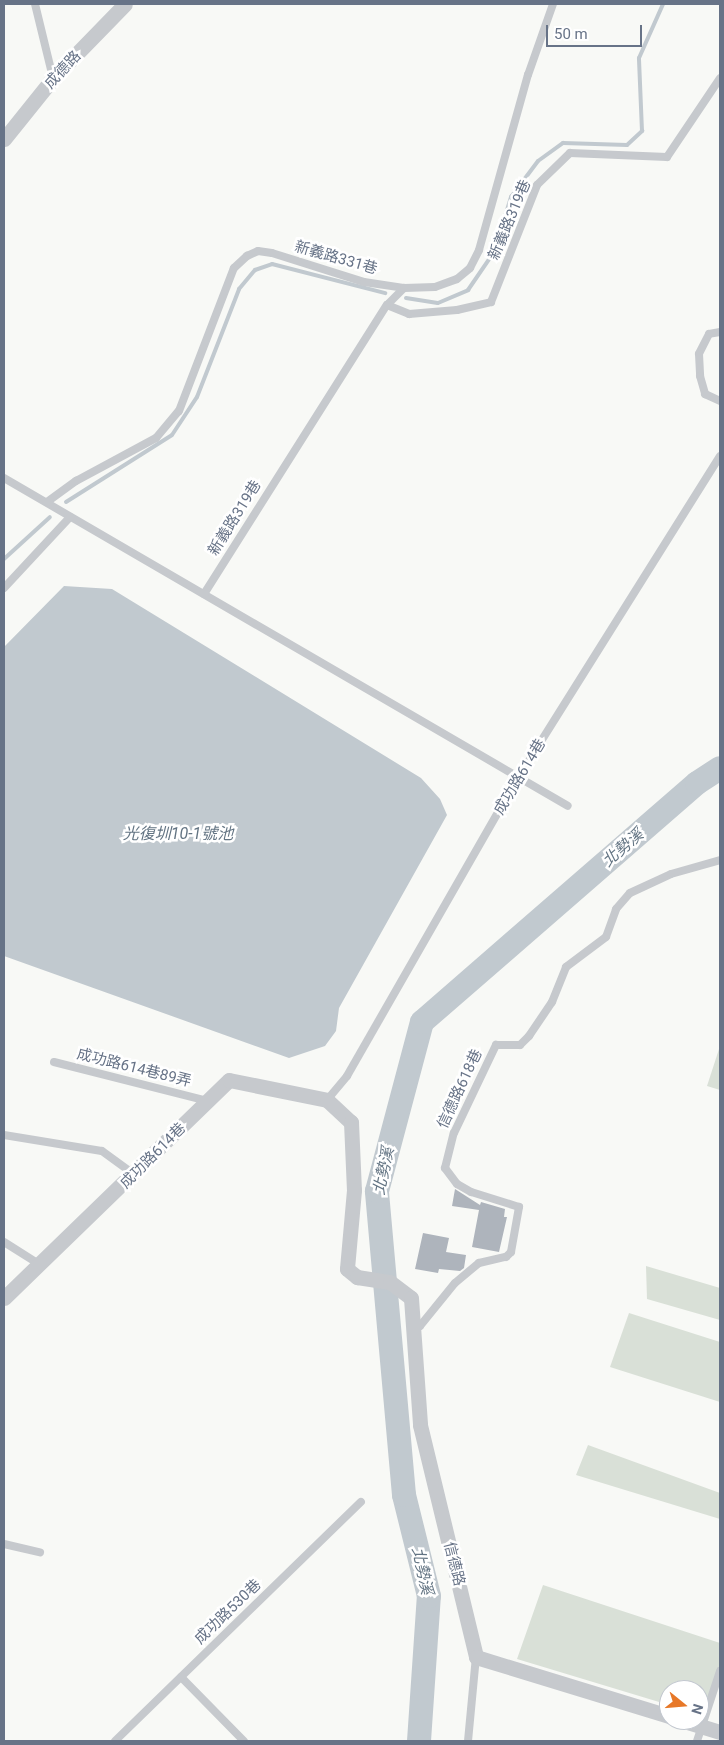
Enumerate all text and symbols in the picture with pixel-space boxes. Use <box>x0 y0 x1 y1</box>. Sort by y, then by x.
scale bar <box>549 15 645 47</box>
text: 50 m <box>554 25 588 43</box>
street label: 成德路 <box>41 47 85 93</box>
street label: 新義路319巷 <box>485 177 535 263</box>
street label: 新義路331巷 <box>293 238 379 278</box>
street label: 新義路319巷 <box>205 477 265 559</box>
street label: 成功路614巷 <box>490 736 550 818</box>
water label: 光復圳10-1號池 <box>123 824 233 844</box>
water label: 北勢溪 <box>599 825 647 871</box>
street label: 成功路614巷89弄 <box>75 1045 193 1091</box>
street label: 信德路618巷 <box>434 1047 486 1131</box>
street label: 成功路614巷 <box>116 1119 190 1193</box>
water label: 北勢溪 <box>370 1146 398 1196</box>
street label: 信德路 <box>440 1540 468 1588</box>
water label: 北勢溪 <box>408 1546 436 1596</box>
street label: 成功路530巷 <box>191 1576 265 1648</box>
north arrow <box>659 1680 709 1730</box>
text: N <box>688 1702 706 1716</box>

